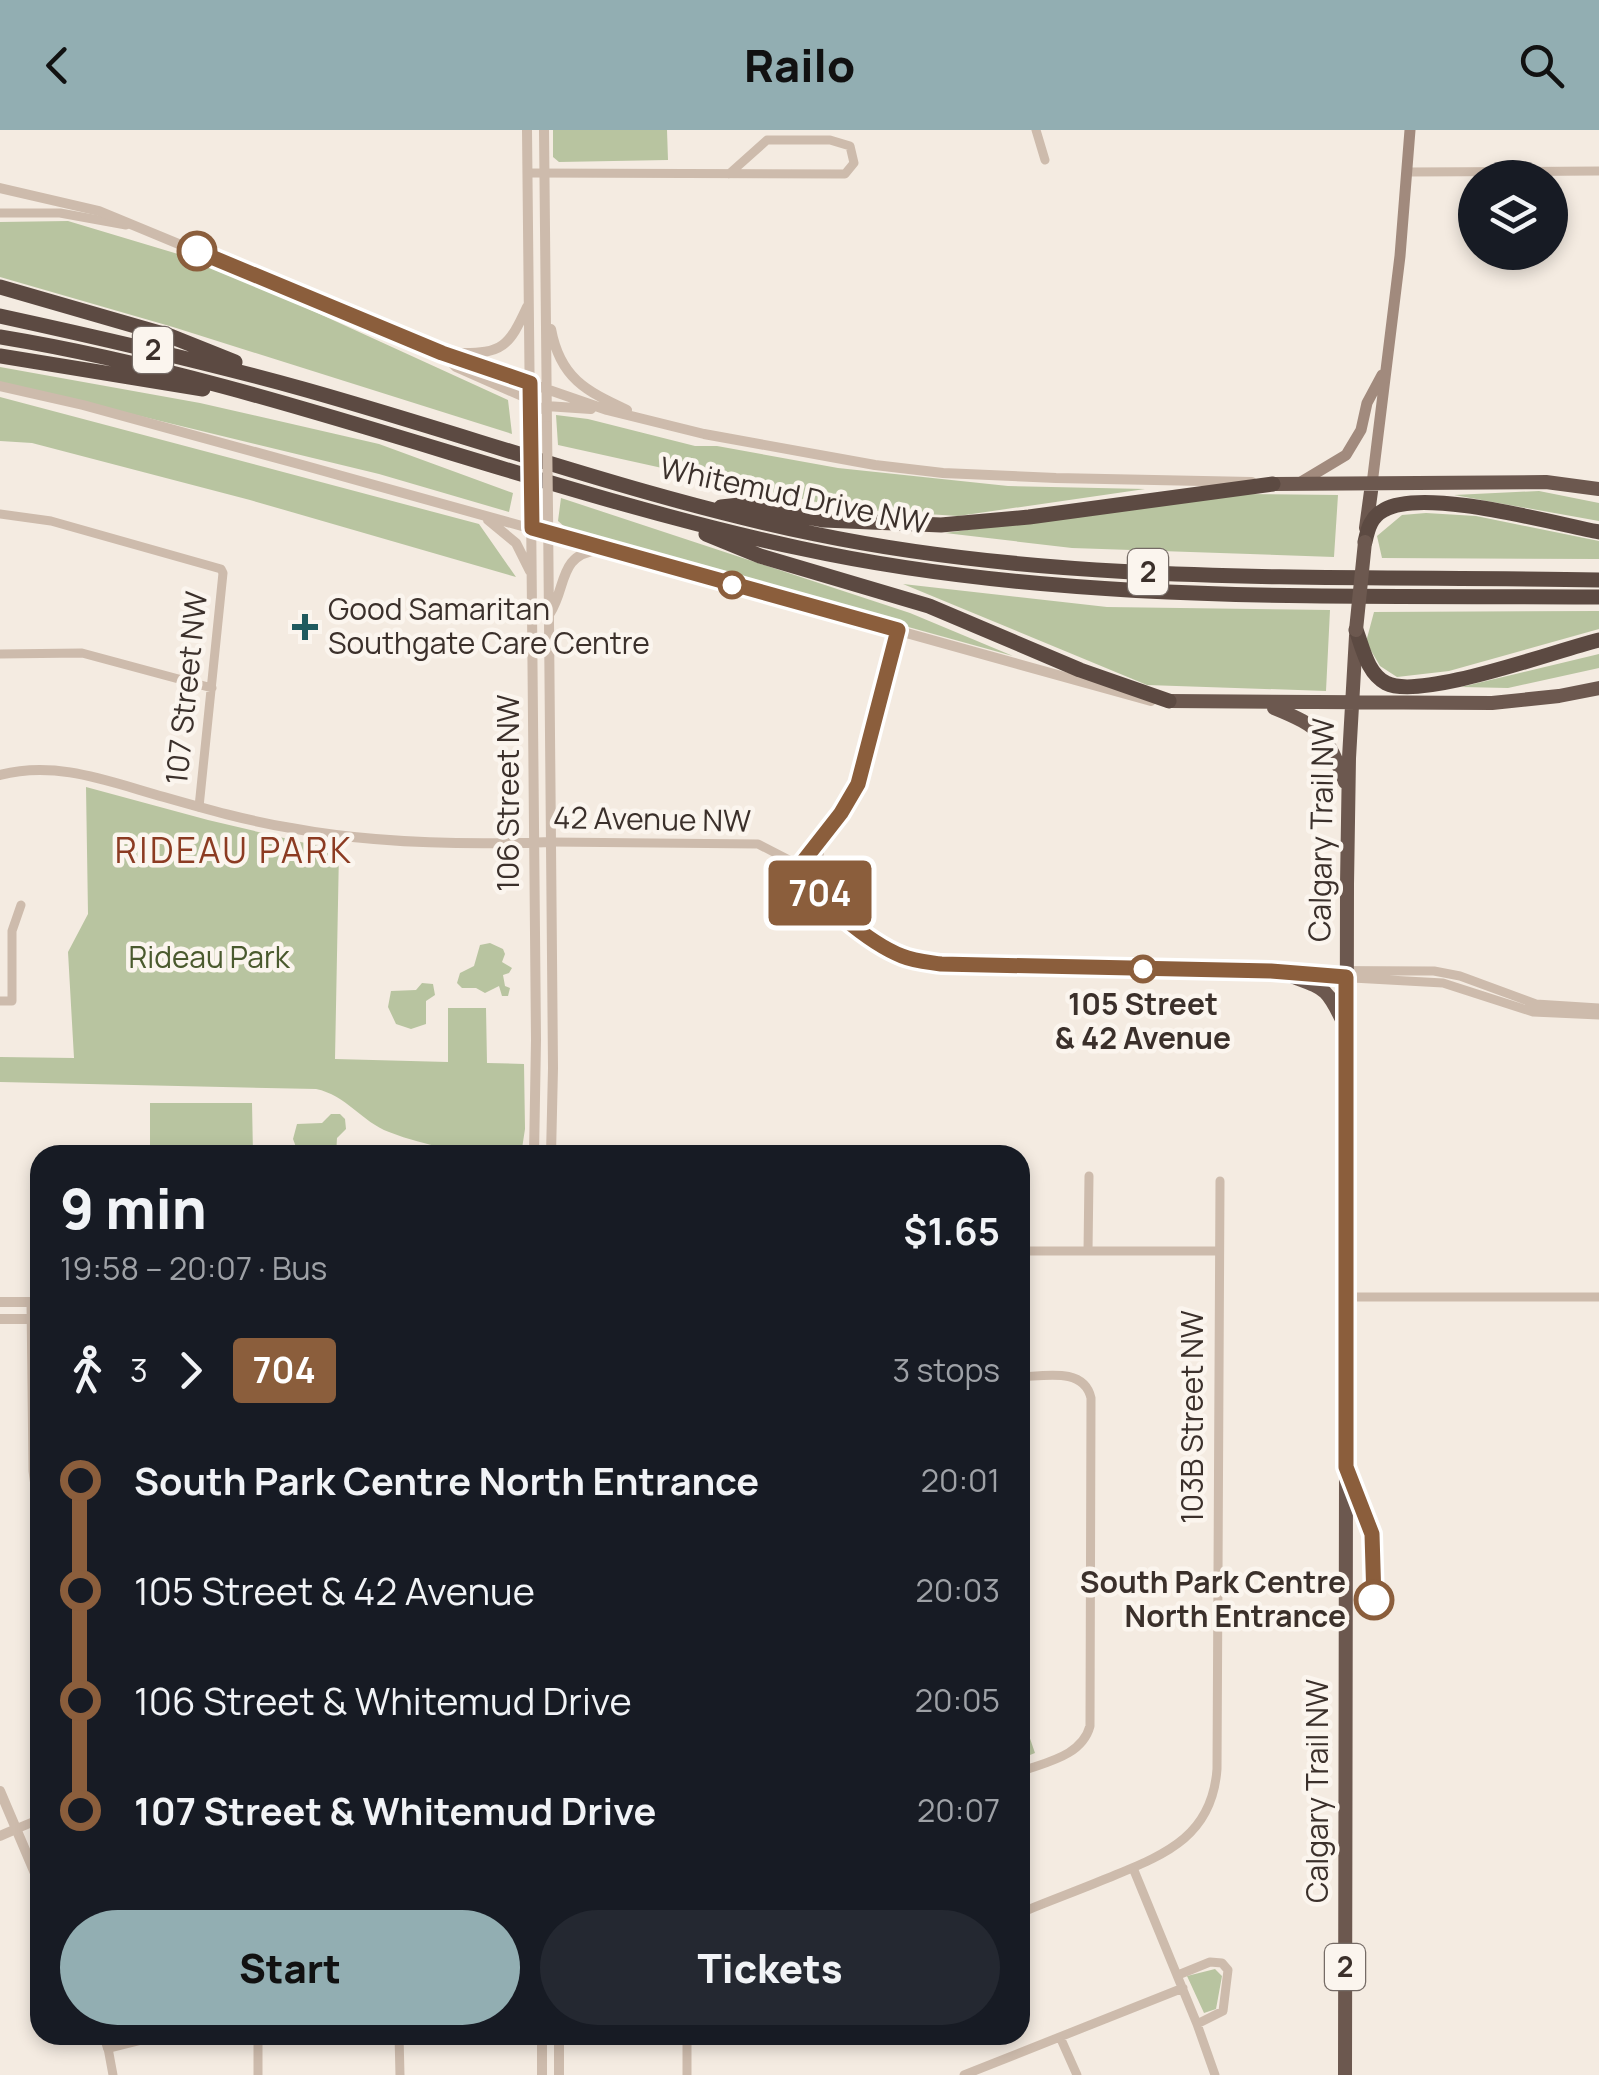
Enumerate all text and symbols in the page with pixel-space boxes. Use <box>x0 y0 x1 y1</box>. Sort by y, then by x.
text: Railo <box>744 34 855 96</box>
icon: back <box>30 38 85 93</box>
icon: search <box>1514 38 1569 93</box>
map controls <box>1458 160 1568 270</box>
button: layers <box>1458 160 1568 270</box>
unlabelled marker <box>178 232 216 270</box>
road number: 2 <box>133 327 173 373</box>
street label: Whitemud Drive NW <box>656 446 932 543</box>
road number: 2 <box>1128 549 1168 595</box>
unlabelled marker <box>719 572 745 598</box>
place label: Good Samaritan Southgate Care Centre <box>328 588 650 663</box>
street label: 107 Street NW <box>155 589 216 786</box>
marker: Good Samaritan Southgate Care Centre <box>292 614 318 640</box>
street label: 106 Street NW <box>487 694 528 892</box>
street label: Calgary Trail NW <box>1298 718 1343 942</box>
street label: 42 Avenue NW <box>553 796 751 841</box>
district label: RIDEAU PARK <box>115 826 353 874</box>
line badge: 704 <box>762 860 878 926</box>
text: 704 <box>789 869 852 917</box>
park label: Rideau Park <box>128 936 291 977</box>
marker: 105 Street & 42 Avenue <box>1130 956 1156 982</box>
place label: 105 Street & 42 Avenue <box>1055 983 1231 1058</box>
text: 9 min <box>60 1170 207 1246</box>
text: $1.65 <box>904 1204 1000 1256</box>
text: 19:58 – 20:07 · Bus <box>60 1246 327 1290</box>
street label: 103B Street NW <box>1171 1310 1212 1524</box>
icon: walk <box>60 1343 115 1398</box>
icon: forward <box>163 1343 218 1398</box>
text: 704 <box>253 1346 316 1394</box>
text: 3 <box>130 1348 148 1392</box>
text: 3 stops <box>892 1348 1000 1392</box>
text: South Park Centre North Entrance <box>134 1454 759 1506</box>
text: 20:01 <box>921 1458 1000 1502</box>
place label: South Park Centre North Entrance <box>1080 1561 1346 1636</box>
text: 105 Street & 42 Avenue <box>134 1564 535 1616</box>
text: 20:03 <box>915 1568 1000 1612</box>
marker: South Park Centre North Entrance <box>1355 1581 1393 1619</box>
text: 106 Street & Whitemud Drive <box>134 1674 632 1726</box>
text: 20:05 <box>915 1678 1000 1722</box>
street label: Calgary Trail NW <box>1296 1679 1337 1903</box>
text: 107 Street & Whitemud Drive <box>134 1784 656 1836</box>
text: 20:07 <box>917 1788 1000 1832</box>
button: Start <box>60 1910 520 2025</box>
button: Tickets <box>540 1910 1000 2025</box>
road number: 2 <box>1325 1944 1365 1990</box>

